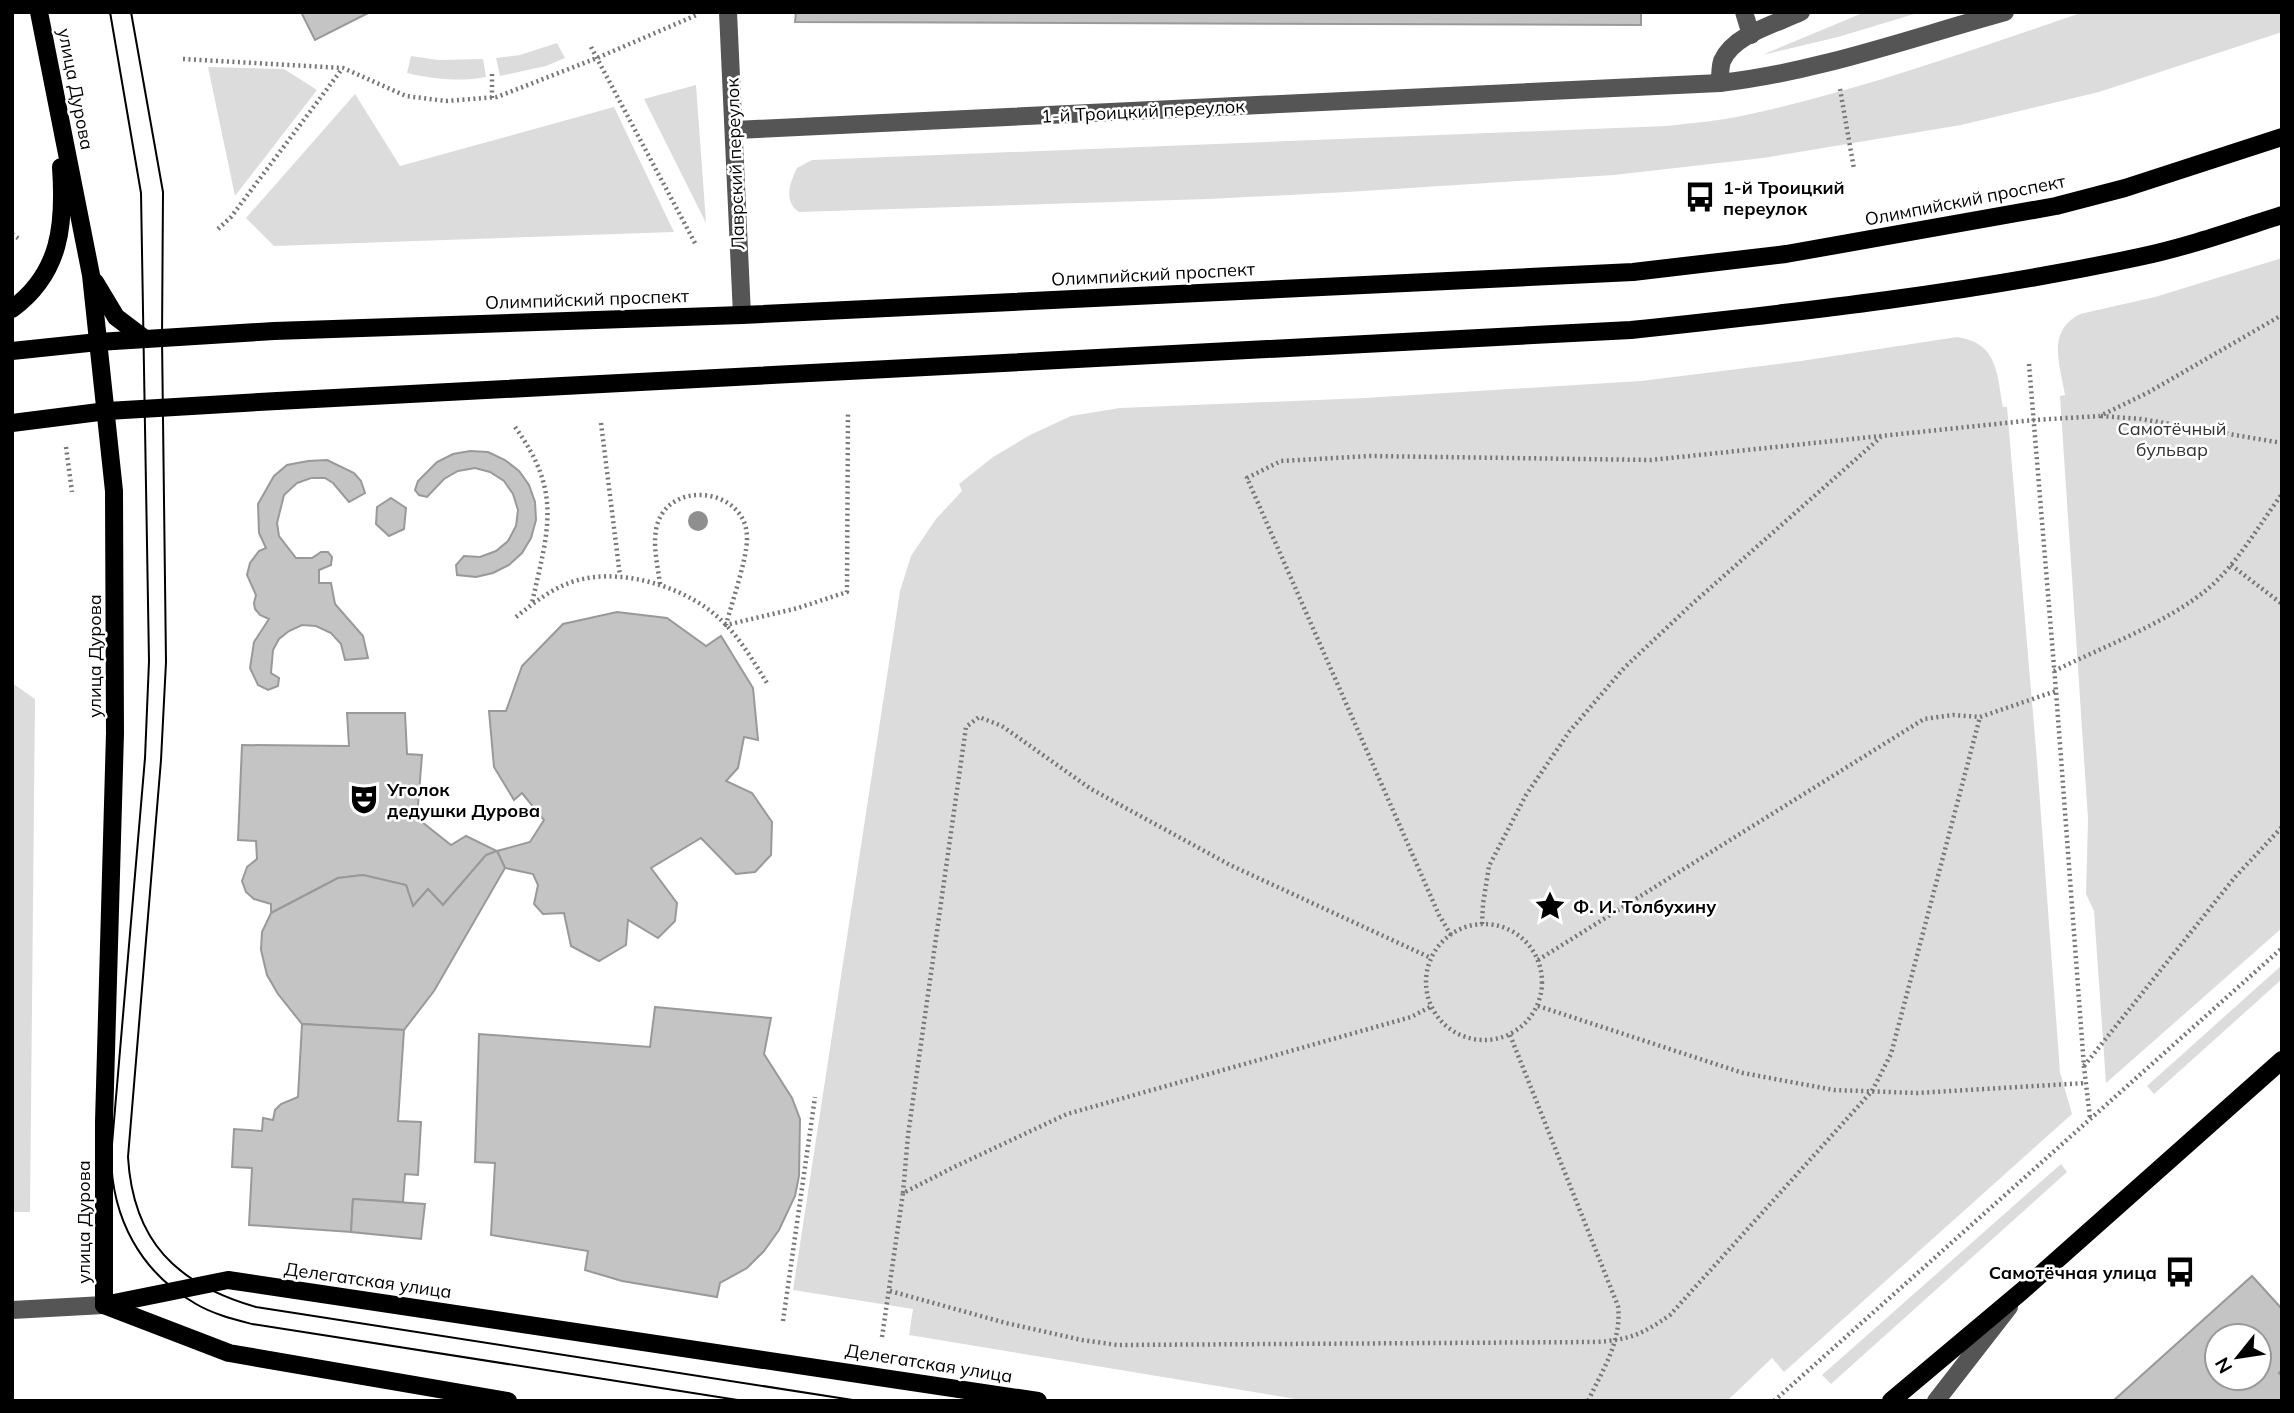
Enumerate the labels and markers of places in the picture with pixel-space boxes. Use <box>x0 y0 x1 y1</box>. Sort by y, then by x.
place label: 1-й Троицкий переулок <box>1723 176 1845 220</box>
bus stop icon: 1-й Троицкий переулок <box>1683 180 1717 214</box>
place label: Уголок дедушки Дурова <box>386 778 540 822</box>
theatre icon: Уголок дедушки Дурова <box>347 782 381 816</box>
place icon: Ф. И. Толбухину <box>1533 889 1567 923</box>
place label: Ф. И. Толбухину <box>1573 895 1716 918</box>
bus stop icon: Самотёчная улица <box>2163 1255 2197 1289</box>
place label: Самотёчная улица <box>1989 1261 2157 1284</box>

